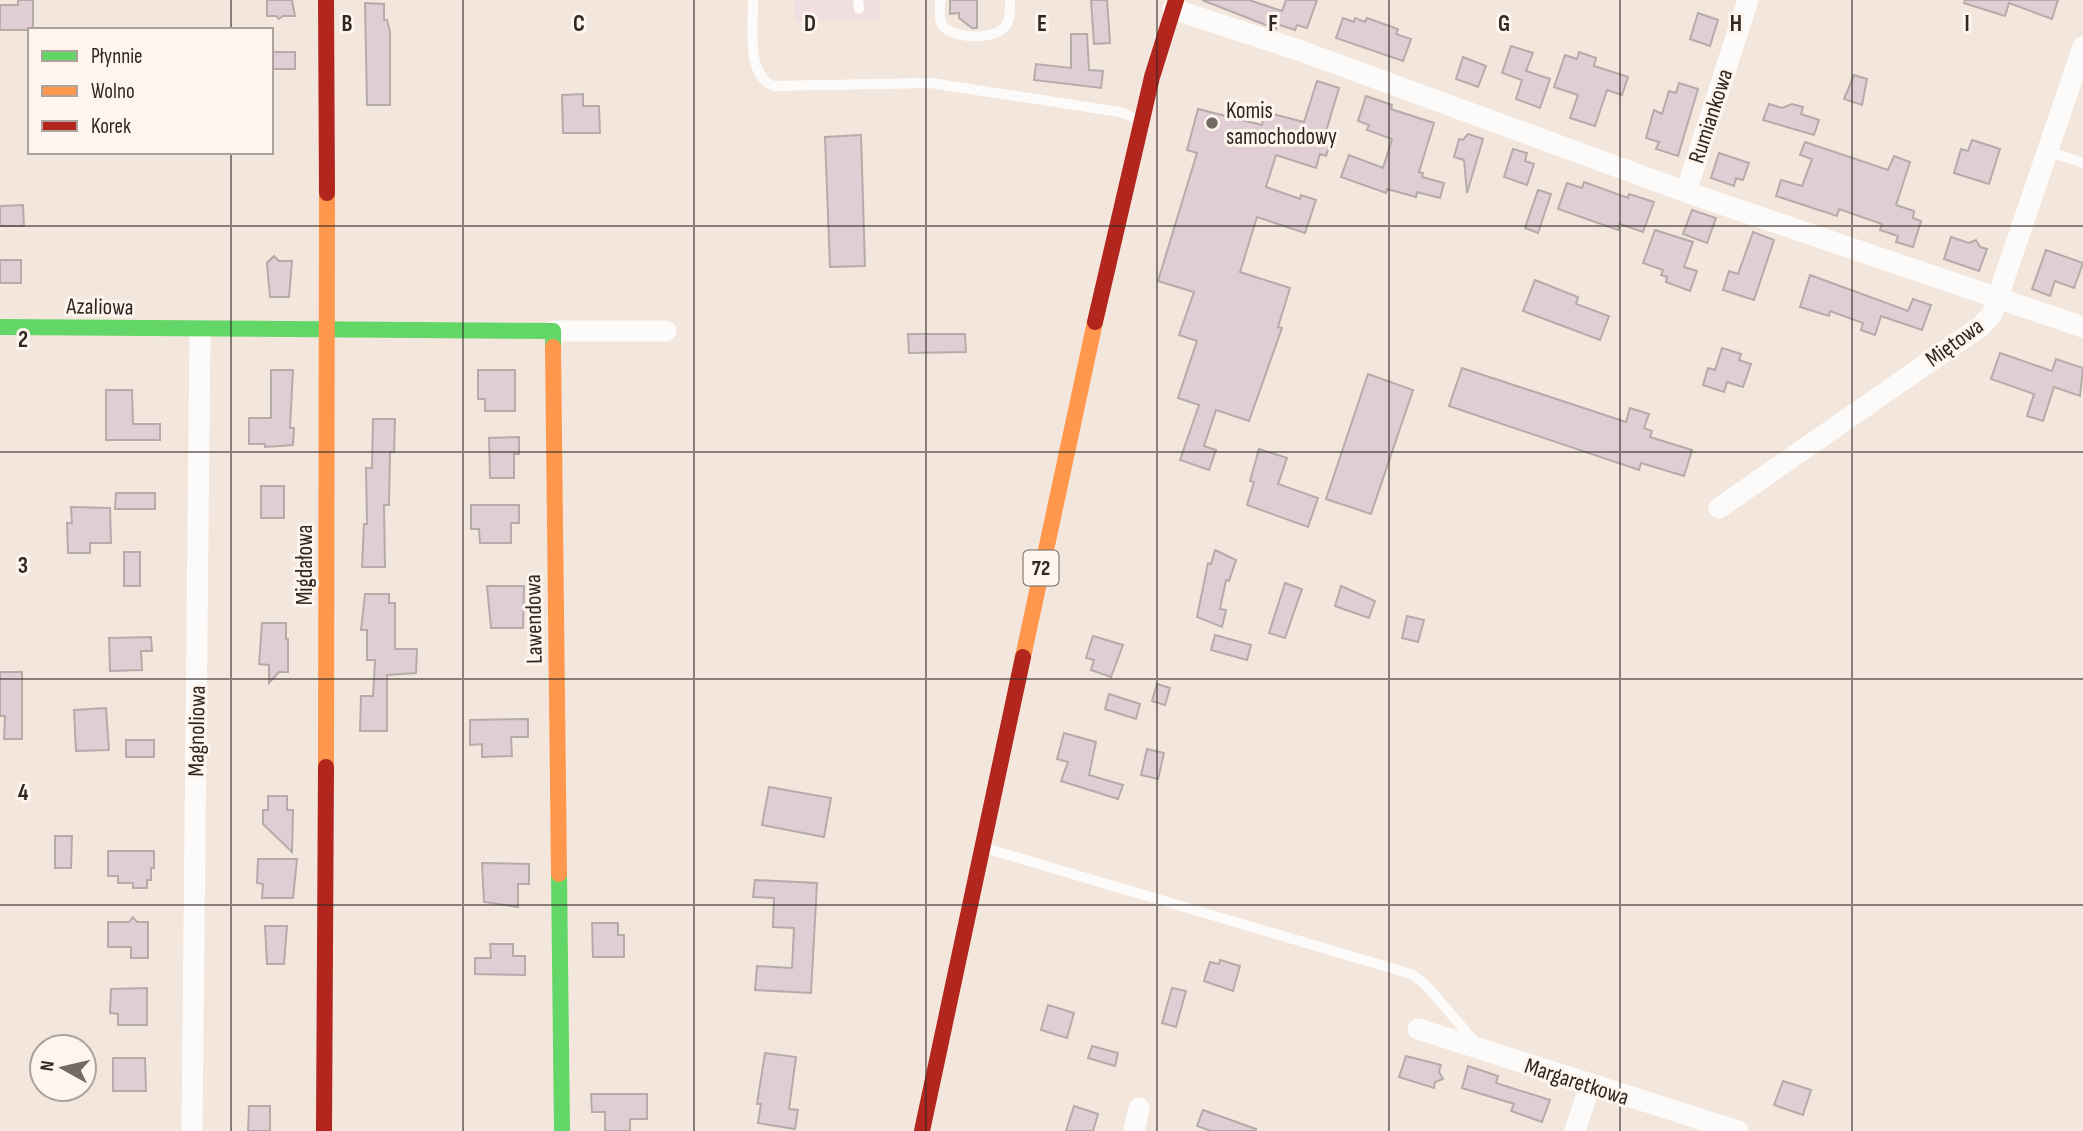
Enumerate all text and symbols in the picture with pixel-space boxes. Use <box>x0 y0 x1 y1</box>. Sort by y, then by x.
text: B <box>342 10 353 38</box>
text: C <box>573 10 585 38</box>
text: D <box>804 10 816 38</box>
text: E <box>1037 10 1047 38</box>
text: F <box>1268 10 1278 38</box>
text: G <box>1498 10 1510 38</box>
text: H <box>1730 10 1742 38</box>
text: I <box>1964 10 1970 38</box>
legend <box>28 28 273 154</box>
text: Płynnie <box>91 44 143 69</box>
street label: Rumiankowa <box>1683 66 1739 167</box>
text: Wolno <box>91 79 135 104</box>
place label: Komis samochodowy <box>1226 97 1337 151</box>
text: Korek <box>91 114 131 139</box>
marker: Komis samochodowy <box>1204 115 1220 131</box>
street label: Azaliowa <box>65 292 134 322</box>
street label: Miętowa <box>1920 312 1989 373</box>
text: 2 <box>18 326 28 354</box>
street label: Migdałowa <box>291 525 319 605</box>
road number: 72 <box>1024 550 1058 586</box>
text: 3 <box>18 552 28 580</box>
street label: Lawendowa <box>519 574 549 664</box>
street label: Magnoliowa <box>182 685 212 777</box>
text: 4 <box>18 779 29 807</box>
north arrow <box>28 1033 98 1103</box>
street label: Margaretkowa <box>1521 1052 1632 1112</box>
text: N <box>36 1059 60 1072</box>

